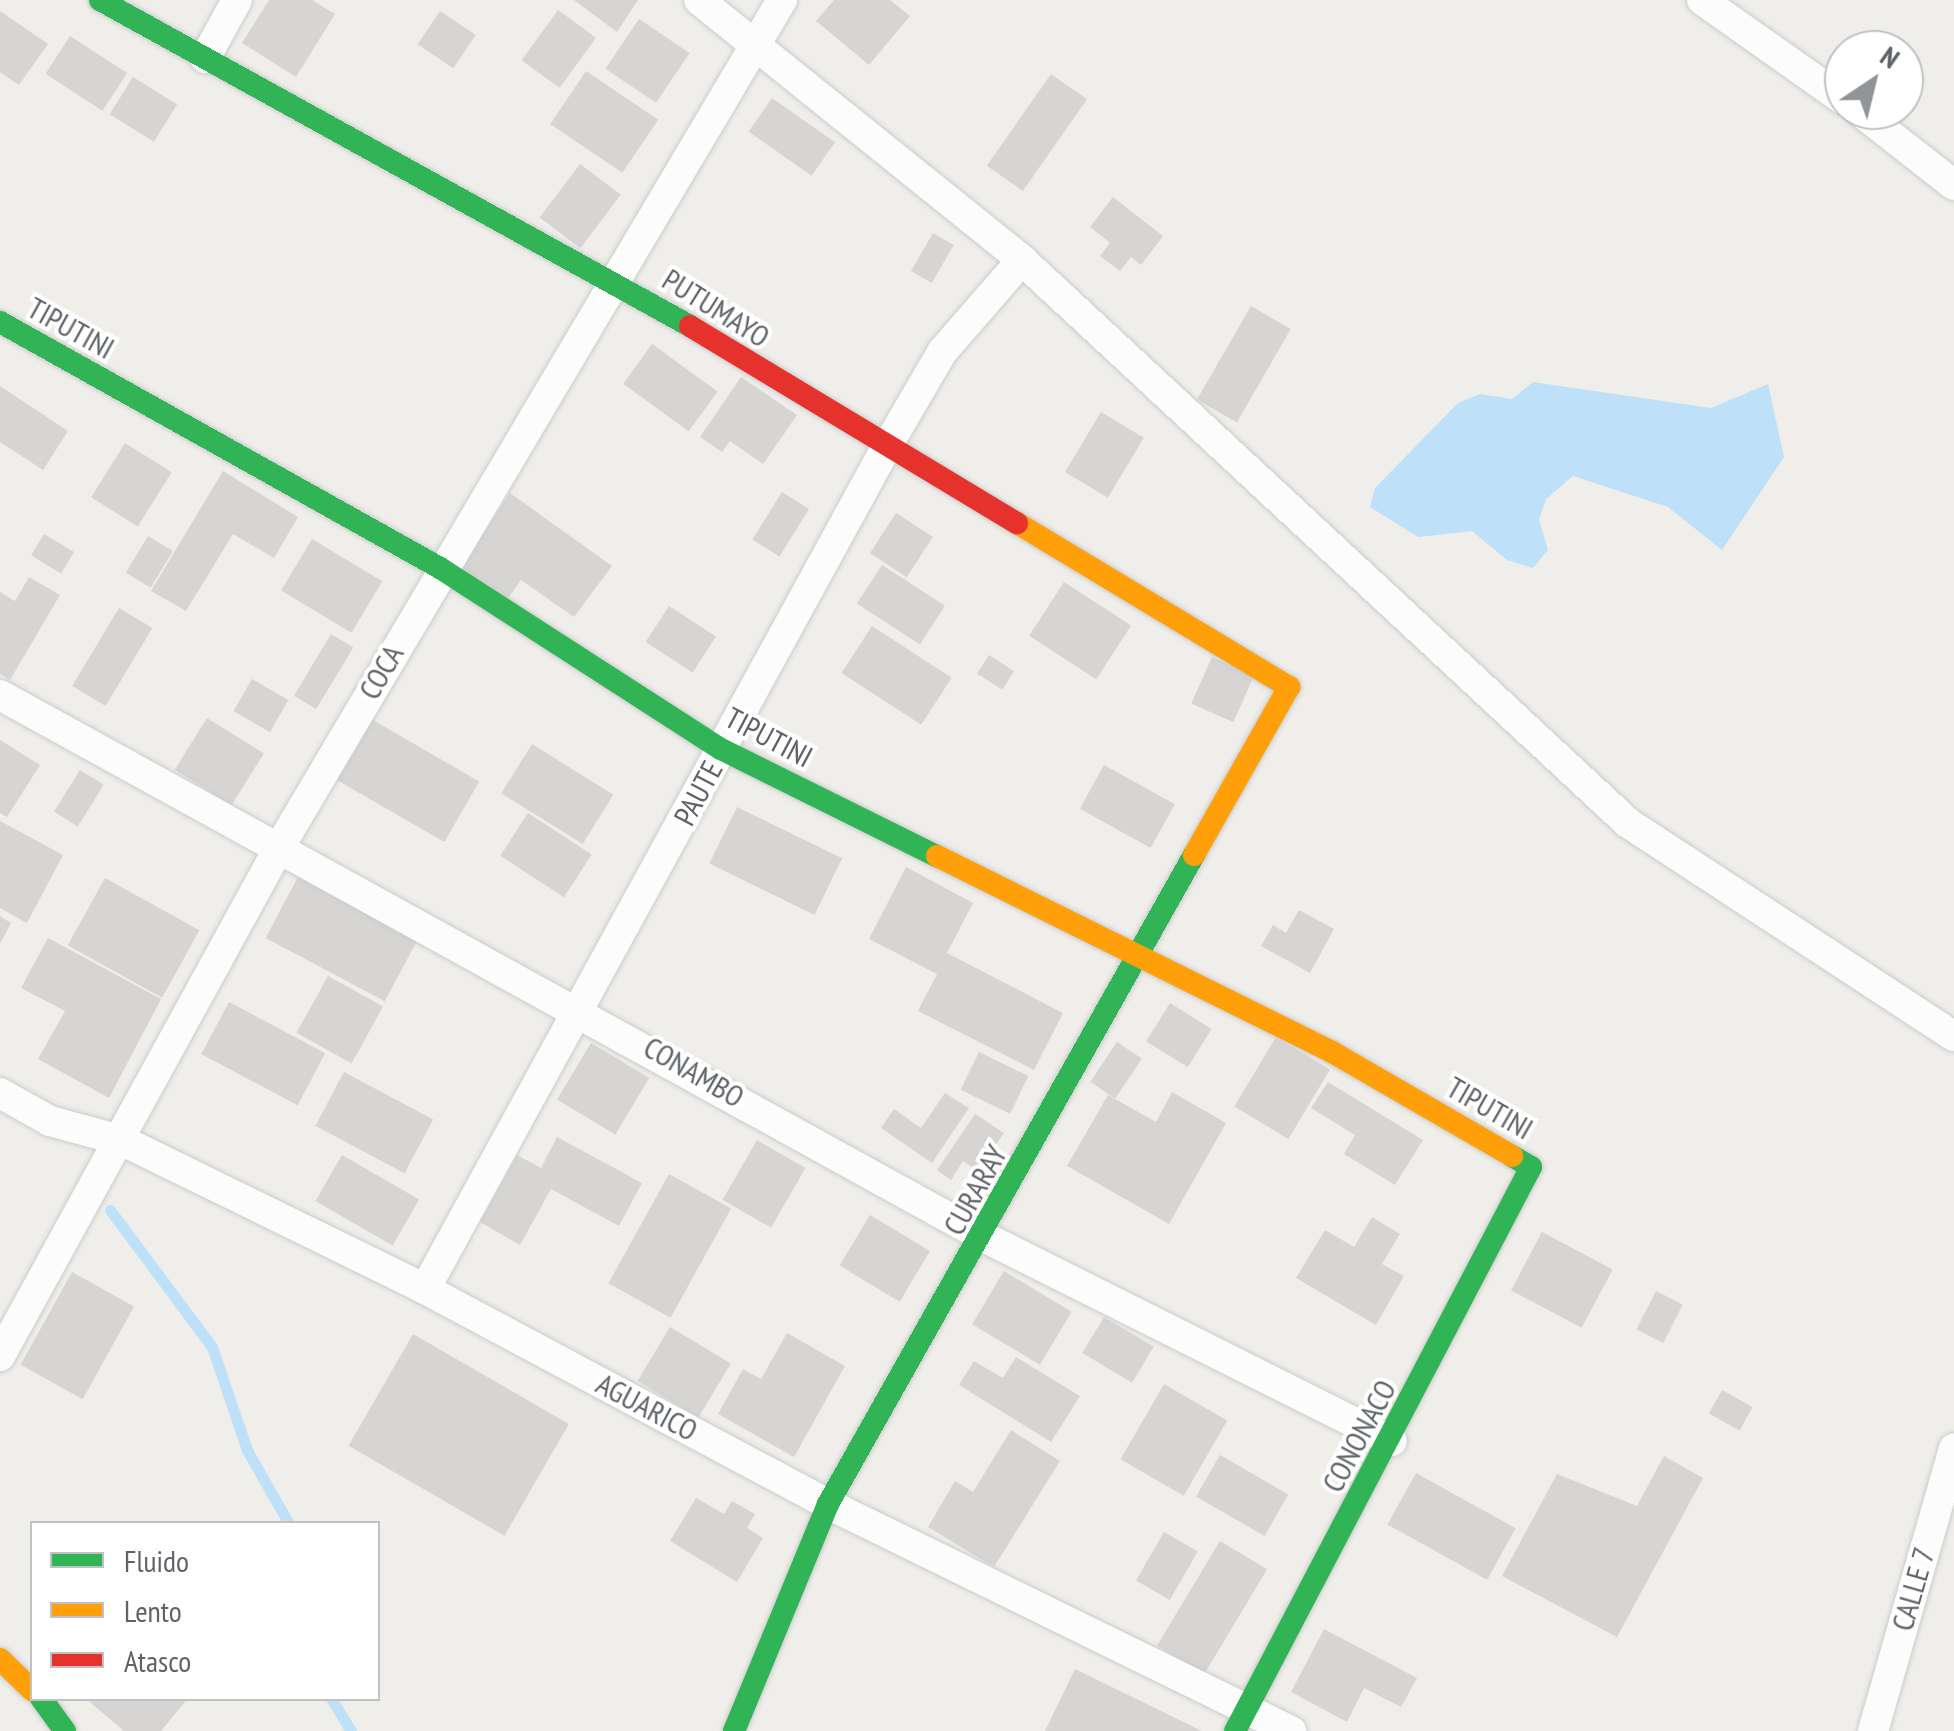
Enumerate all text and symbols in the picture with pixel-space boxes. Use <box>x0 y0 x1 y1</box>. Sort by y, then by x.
north arrow <box>1824 30 1924 130</box>
text: N <box>1874 37 1907 76</box>
street label: PUTUMAYO <box>656 261 776 355</box>
street label: TIPUTINI <box>22 290 120 366</box>
street label: COCA <box>351 638 411 706</box>
street label: TIPUTINI <box>719 699 819 775</box>
street label: PAUTE <box>666 755 730 831</box>
street label: CONAMBO <box>638 1029 750 1115</box>
street label: TIPUTINI <box>1441 1069 1539 1147</box>
street label: CURARAY <box>936 1139 1014 1241</box>
street label: AGUARICO <box>590 1366 704 1448</box>
street label: CONONACO <box>1315 1374 1403 1498</box>
legend <box>30 1521 380 1701</box>
text: Fluido <box>124 1541 189 1580</box>
street label: CALLE 7 <box>1884 1543 1942 1635</box>
text: Lento <box>124 1591 182 1630</box>
text: Atasco <box>124 1641 191 1680</box>

